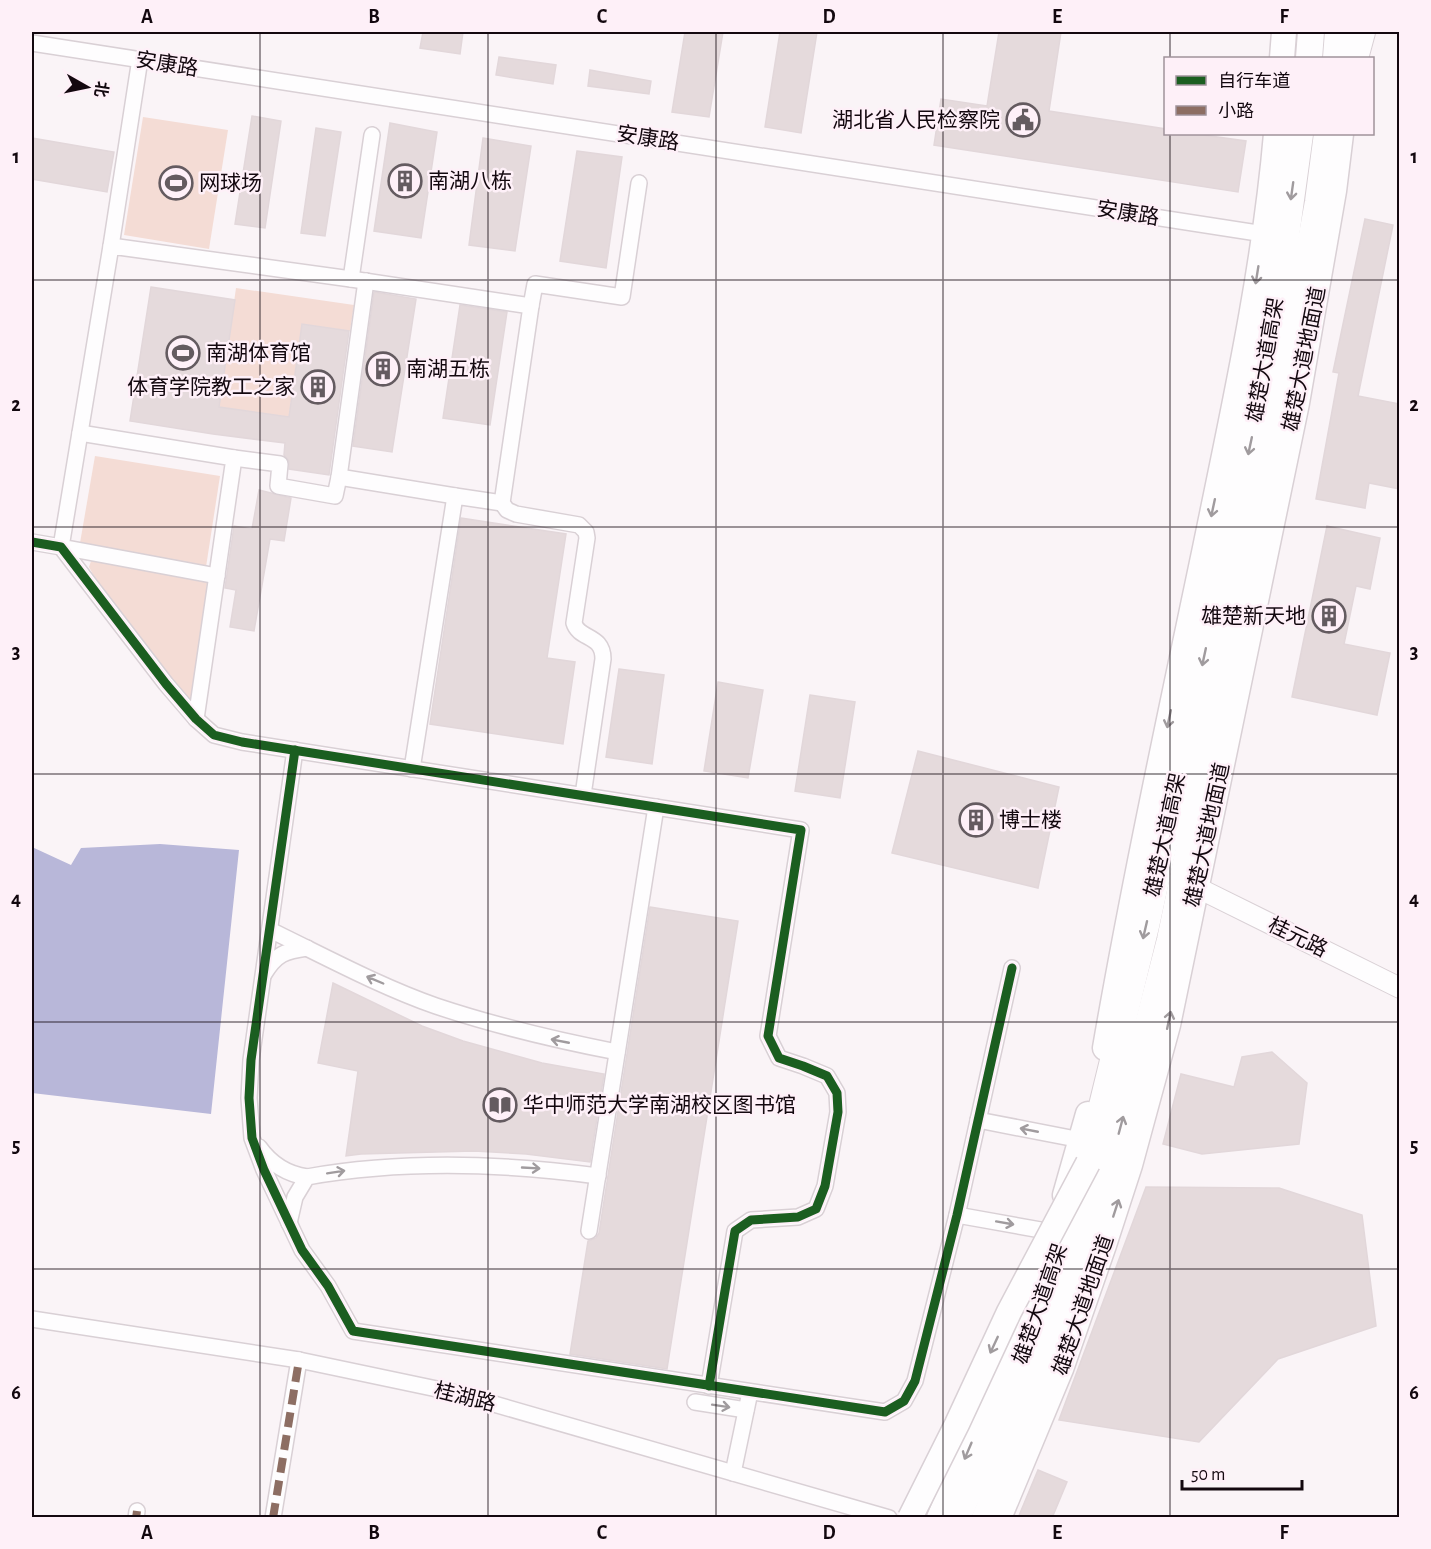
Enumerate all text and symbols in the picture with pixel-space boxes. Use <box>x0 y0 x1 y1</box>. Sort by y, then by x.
text: A <box>141 7 153 27</box>
text: B <box>368 7 380 27</box>
text: C <box>597 7 608 27</box>
text: D <box>822 7 836 27</box>
text: E <box>1052 7 1062 27</box>
text: F <box>1279 7 1289 27</box>
street label: 安康路 <box>134 48 200 80</box>
north arrow <box>57 57 117 117</box>
legend <box>1164 57 1374 135</box>
text: 自行车道 <box>1218 71 1290 91</box>
text: 北 <box>92 80 111 99</box>
text: 小路 <box>1218 101 1254 121</box>
public building icon: 湖北省人民检察院 <box>1005 102 1041 138</box>
place label: 湖北省人民检察院 <box>832 109 1000 131</box>
street label: 安康路 <box>615 122 681 154</box>
text: 1 <box>12 147 20 167</box>
text: 1 <box>1410 147 1418 167</box>
building icon: 南湖八栋 <box>387 163 423 199</box>
sports icon: 网球场 <box>158 165 194 201</box>
place label: 南湖八栋 <box>428 170 512 192</box>
place label: 网球场 <box>199 172 262 194</box>
one-way arrow <box>1286 181 1297 201</box>
street label: 安康路 <box>1095 197 1161 229</box>
one-way arrow <box>1251 264 1262 284</box>
street label: 雄楚大道地面道 <box>1279 285 1329 433</box>
street label: 雄楚大道高架 <box>1243 296 1287 424</box>
sports icon: 南湖体育馆 <box>165 335 201 371</box>
place label: 南湖体育馆 <box>206 342 311 364</box>
building icon: 南湖五栋 <box>365 351 401 387</box>
place label: 南湖五栋 <box>406 358 490 380</box>
building icon: 体育学院教工之家 <box>300 369 336 405</box>
place label: 体育学院教工之家 <box>127 376 295 398</box>
text: 2 <box>11 395 21 415</box>
text: 2 <box>1409 395 1419 415</box>
one-way arrow <box>1244 436 1255 455</box>
one-way arrow <box>1207 497 1218 517</box>
building icon: 雄楚新天地 <box>1311 598 1347 634</box>
place label: 雄楚新天地 <box>1201 605 1306 627</box>
text: 3 <box>12 642 20 662</box>
text: 3 <box>1410 642 1418 662</box>
one-way arrow <box>1198 647 1209 666</box>
one-way arrow <box>1163 709 1174 728</box>
street label: 雄楚大道地面道 <box>1181 761 1233 909</box>
street label: 雄楚大道高架 <box>1141 771 1189 899</box>
building icon: 博士楼 <box>958 802 994 838</box>
place label: 博士楼 <box>999 809 1062 831</box>
text: 4 <box>11 889 21 909</box>
text: 4 <box>1409 889 1419 909</box>
street label: 桂元路 <box>1265 913 1331 961</box>
one-way arrow <box>1138 920 1150 939</box>
one-way arrow <box>367 974 385 985</box>
one-way arrow <box>1164 1011 1175 1030</box>
one-way arrow <box>551 1035 570 1046</box>
library icon: 华中师范大学南湖校区图书馆 <box>482 1087 518 1123</box>
place label: 华中师范大学南湖校区图书馆 <box>523 1094 796 1116</box>
one-way arrow <box>1116 1116 1128 1135</box>
one-way arrow <box>1020 1124 1040 1135</box>
text: 5 <box>12 1136 20 1156</box>
text: 5 <box>1410 1136 1418 1156</box>
one-way arrow <box>520 1163 540 1174</box>
one-way arrow <box>326 1167 346 1178</box>
one-way arrow <box>1112 1199 1123 1218</box>
one-way arrow <box>995 1218 1014 1229</box>
street label: 雄楚大道地面道 <box>1049 1232 1117 1378</box>
street label: 雄楚大道高架 <box>1009 1241 1071 1367</box>
one-way arrow <box>987 1336 999 1354</box>
street label: 桂湖路 <box>432 1379 498 1415</box>
text: 6 <box>11 1383 21 1403</box>
text: 6 <box>1409 1383 1419 1403</box>
one-way arrow <box>710 1401 730 1412</box>
one-way arrow <box>962 1442 973 1460</box>
scale bar <box>1182 1453 1302 1491</box>
text: 50 m <box>1191 1466 1225 1484</box>
text: A <box>141 1523 153 1543</box>
text: B <box>368 1523 380 1543</box>
text: C <box>597 1523 608 1543</box>
text: D <box>822 1523 836 1543</box>
text: E <box>1052 1523 1062 1543</box>
text: F <box>1279 1523 1289 1543</box>

